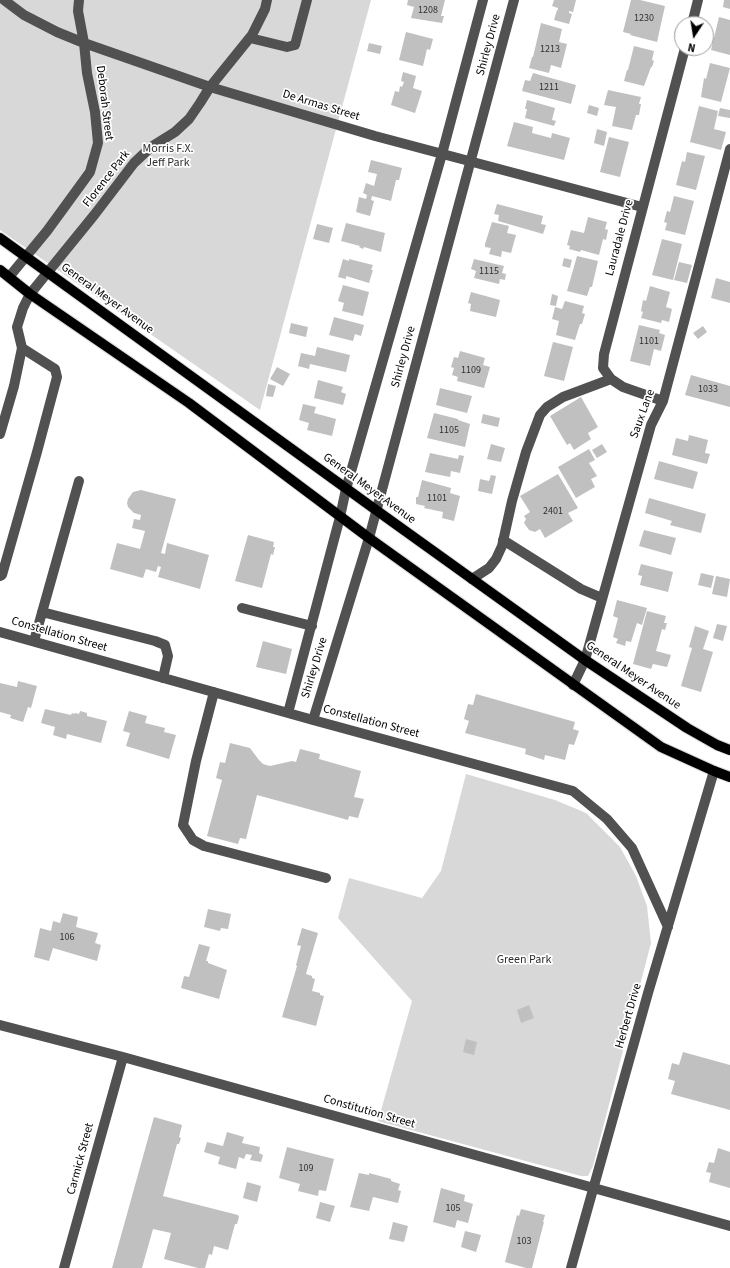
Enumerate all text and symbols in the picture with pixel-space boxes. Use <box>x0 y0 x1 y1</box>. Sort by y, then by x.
house number: 1208 <box>418 5 438 17</box>
street label: Shirley Drive <box>474 13 504 77</box>
house number: 1230 <box>634 13 654 25</box>
north arrow <box>674 16 714 56</box>
text: N <box>686 39 697 55</box>
house number: 1213 <box>540 44 560 56</box>
street label: Deborah Street <box>92 65 116 141</box>
house number: 1211 <box>539 82 559 94</box>
street label: De Armas Street <box>281 87 361 125</box>
park label: Morris F.X. Jeff Park <box>142 142 194 170</box>
street label: Florence Park <box>80 148 134 210</box>
street label: Lauradale Drive <box>603 198 637 278</box>
street label: General Meyer Avenue <box>58 261 156 337</box>
house number: 1115 <box>479 266 499 278</box>
street label: Shirley Drive <box>389 325 419 389</box>
house number: 1101 <box>639 336 659 348</box>
house number: 1109 <box>461 365 481 377</box>
house number: 1033 <box>698 384 718 396</box>
street label: Saux Lane <box>627 388 659 440</box>
house number: 1105 <box>439 425 459 437</box>
street label: General Meyer Avenue <box>320 451 418 527</box>
house number: 1101 <box>427 493 447 505</box>
house number: 2401 <box>543 506 563 518</box>
street label: Constellation Street <box>9 614 109 656</box>
street label: Shirley Drive <box>299 636 331 700</box>
street label: General Meyer Avenue <box>583 639 683 713</box>
street label: Constellation Street <box>321 702 421 742</box>
house number: 106 <box>60 932 74 944</box>
park label: Green Park <box>497 953 551 967</box>
street label: Herbert Drive <box>613 982 645 1050</box>
street label: Constitution Street <box>321 1092 417 1132</box>
street label: Carmick Street <box>64 1121 98 1197</box>
house number: 109 <box>299 1163 313 1175</box>
house number: 105 <box>446 1203 460 1215</box>
house number: 103 <box>517 1236 531 1248</box>

